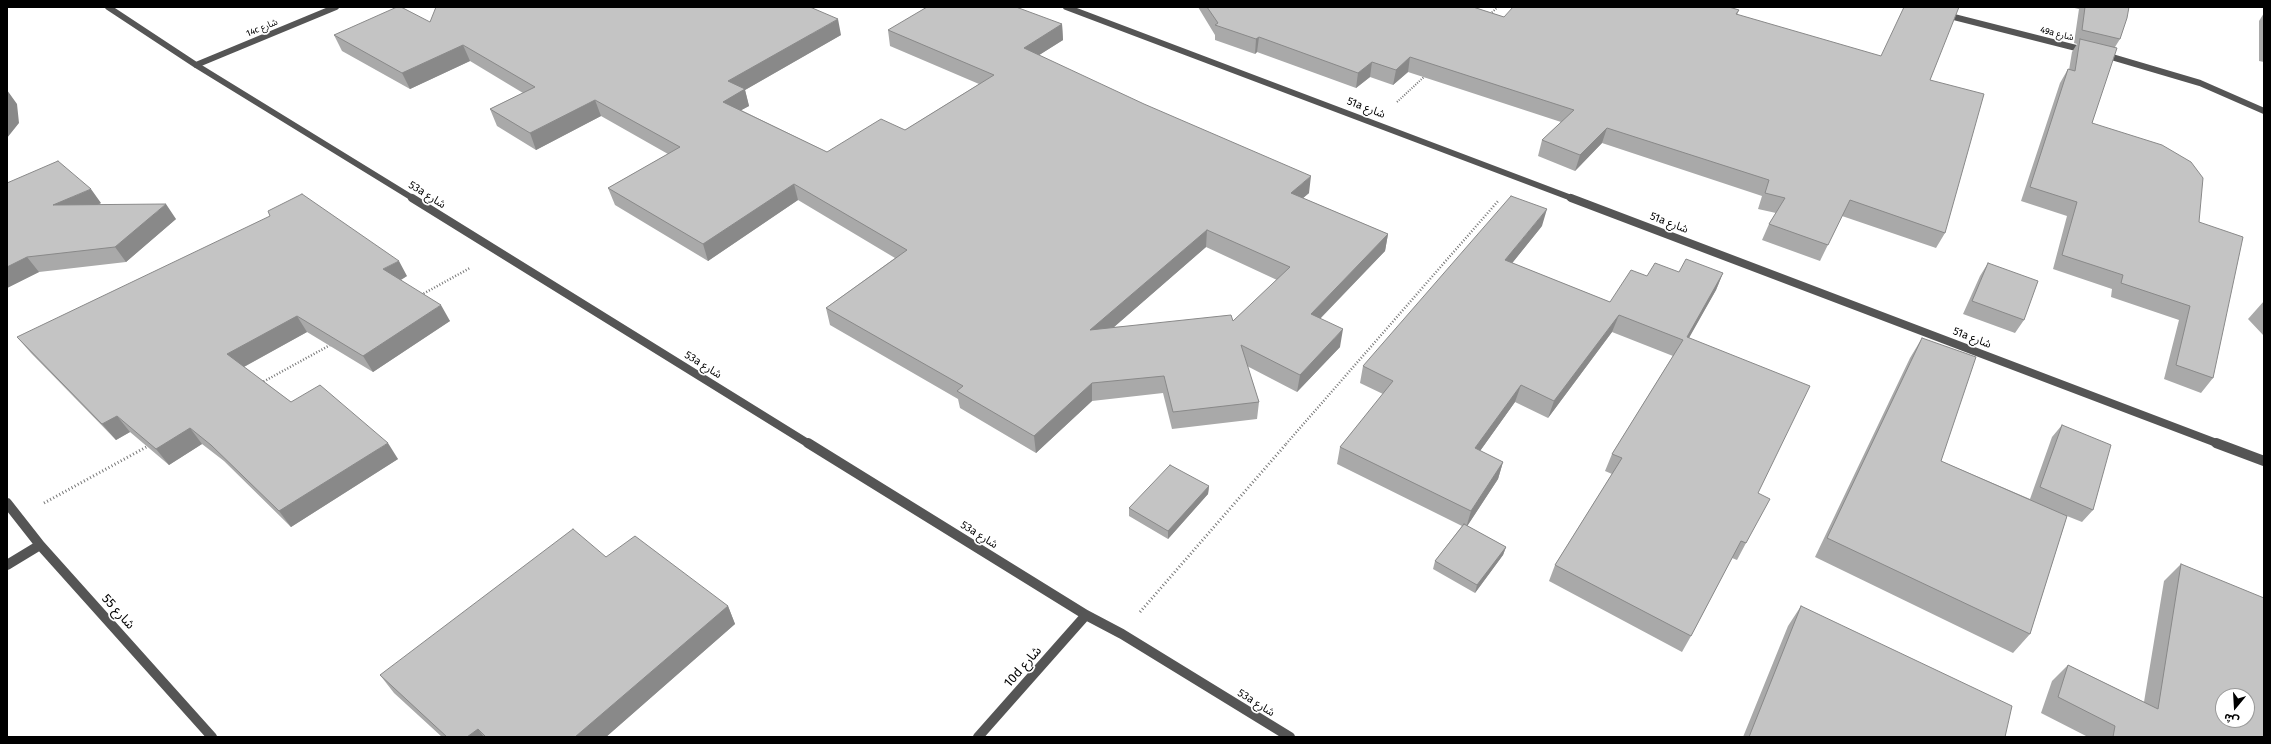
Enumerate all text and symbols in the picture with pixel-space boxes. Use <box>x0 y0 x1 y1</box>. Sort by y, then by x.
street label: 14c شارع <box>245 17 279 39</box>
street label: 49a شارع <box>2039 25 2075 43</box>
street label: 51a شارع <box>1345 95 1387 121</box>
street label: 53a شارع <box>406 178 448 212</box>
street label: 51a شارع <box>1648 210 1690 236</box>
street label: 51a شارع <box>1951 325 1993 351</box>
street label: 53a شارع <box>682 348 724 382</box>
street label: 53a شارع <box>958 518 1000 552</box>
street label: شارع 55 <box>98 591 138 633</box>
street label: 10d شارع <box>1001 643 1045 691</box>
street label: 53a شارع <box>1235 686 1277 720</box>
north arrow <box>2215 688 2255 728</box>
text: ش <box>2222 710 2241 727</box>

